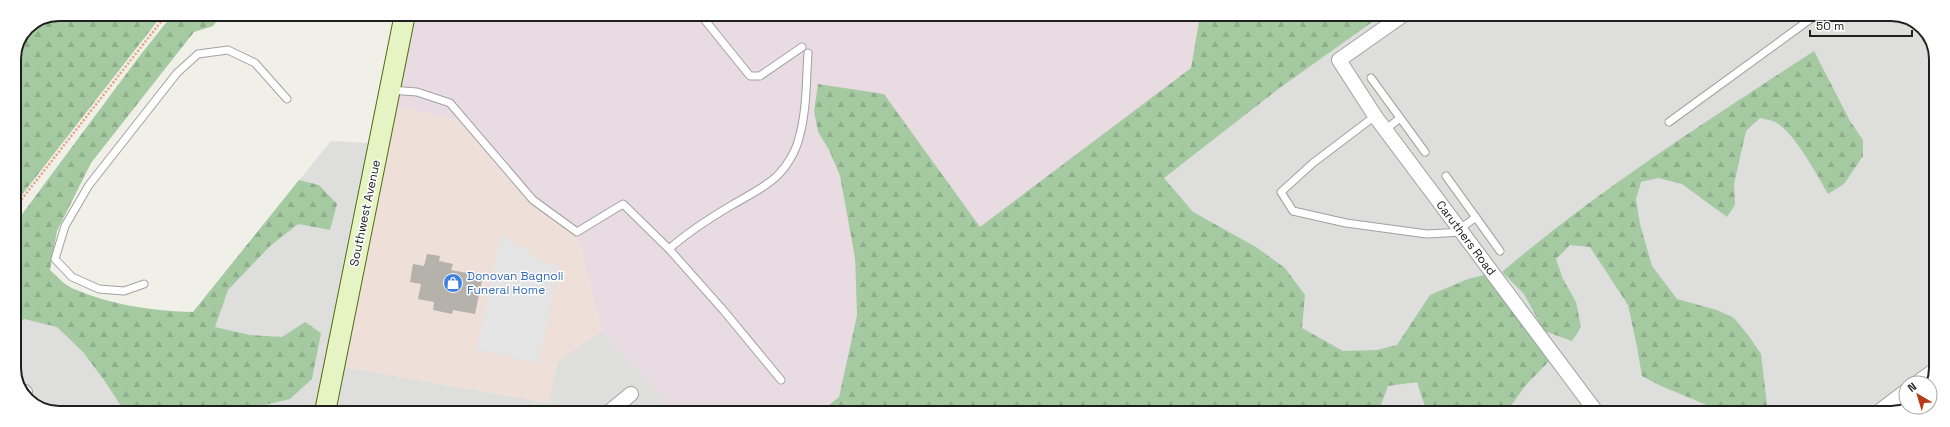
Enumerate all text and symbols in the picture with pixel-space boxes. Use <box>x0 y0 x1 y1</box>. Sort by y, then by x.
scale bar <box>1810 12 1912 38</box>
text: 50 m <box>1816 18 1844 34</box>
street label: Southwest Avenue <box>346 158 384 268</box>
street label: Caruthers Road <box>1433 197 1499 279</box>
place label: Donovan Bagnoli Funeral Home <box>467 268 564 298</box>
shop icon: Donovan Bagnoli Funeral Home <box>442 272 464 294</box>
north arrow <box>1898 375 1938 415</box>
text: N <box>1905 379 1919 395</box>

